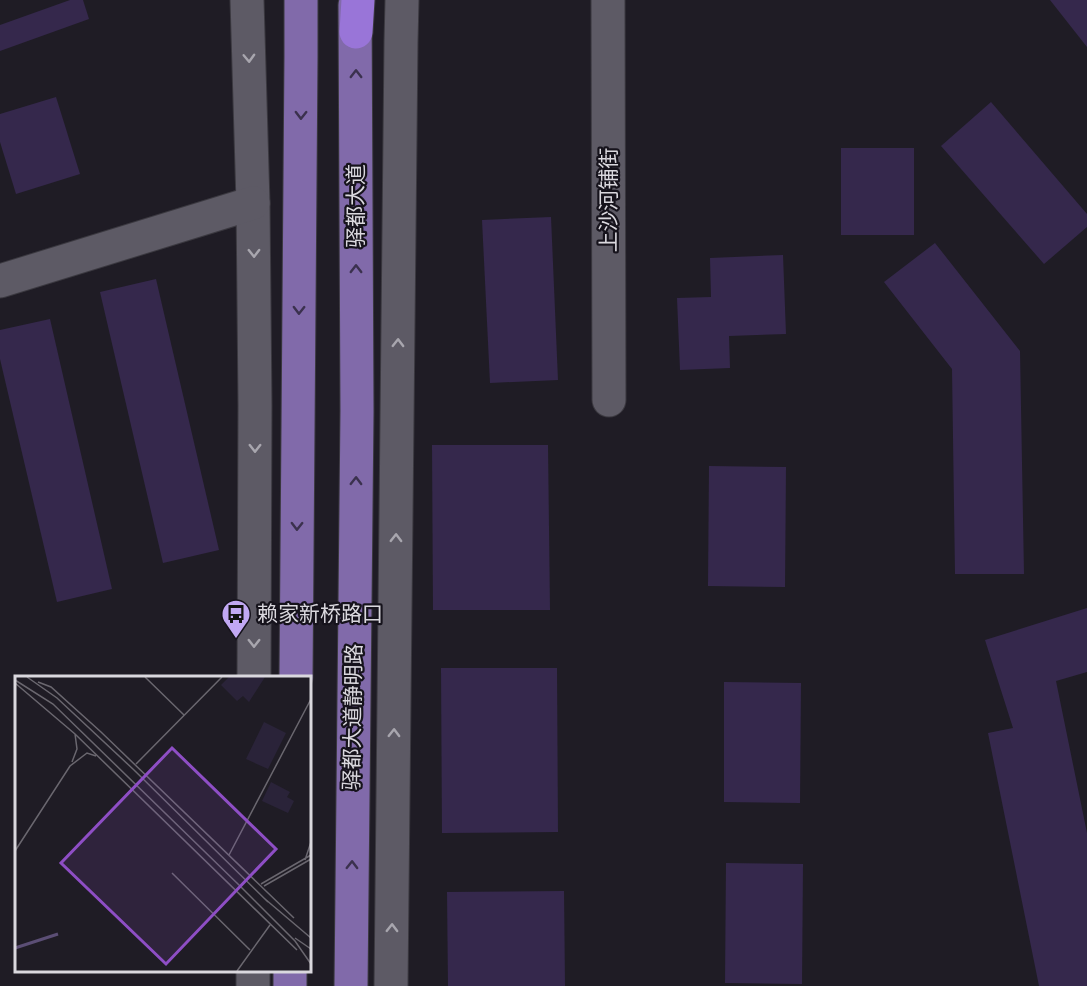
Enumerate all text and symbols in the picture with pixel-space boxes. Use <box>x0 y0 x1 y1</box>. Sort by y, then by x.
one-way arrow <box>242 54 255 63</box>
one-way arrow <box>350 69 362 78</box>
one-way arrow <box>295 110 307 119</box>
street label: 上沙河铺街 <box>594 148 624 253</box>
street label: 驿都大道 <box>341 164 371 248</box>
one-way arrow <box>247 249 260 258</box>
one-way arrow <box>350 264 362 273</box>
one-way arrow <box>293 305 305 314</box>
one-way arrow <box>391 338 404 347</box>
one-way arrow <box>249 444 261 453</box>
one-way arrow <box>350 476 362 485</box>
one-way arrow <box>291 521 303 530</box>
one-way arrow <box>389 533 402 542</box>
bus stop icon: 赖家新桥路口 <box>220 598 252 640</box>
place label: 赖家新桥路口 <box>257 599 383 629</box>
one-way arrow <box>248 639 260 648</box>
street label: 驿都大道静明路 <box>337 643 369 791</box>
inset map <box>15 676 310 971</box>
one-way arrow <box>387 728 400 737</box>
one-way arrow <box>346 860 358 869</box>
one-way arrow <box>385 923 398 932</box>

